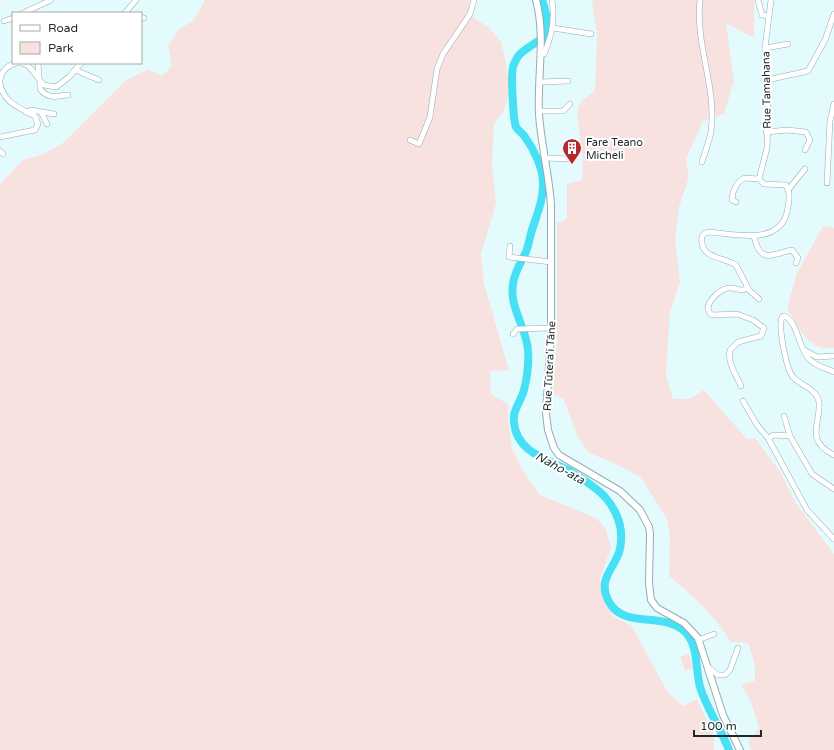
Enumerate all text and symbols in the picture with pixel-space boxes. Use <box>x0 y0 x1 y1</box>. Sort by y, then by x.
legend <box>12 12 142 64</box>
text: Road <box>48 21 78 35</box>
text: Park <box>48 41 74 55</box>
street label: Rue Tamahana <box>759 51 774 129</box>
place label: Fare Teano Micheli <box>586 136 643 162</box>
building icon: Fare Teano Micheli <box>561 137 583 165</box>
street label: Rue Tūtera'i Tāne <box>541 321 558 411</box>
water label: Naho-ata <box>533 449 587 487</box>
scale bar <box>694 712 761 738</box>
text: 100 m <box>700 719 737 733</box>

